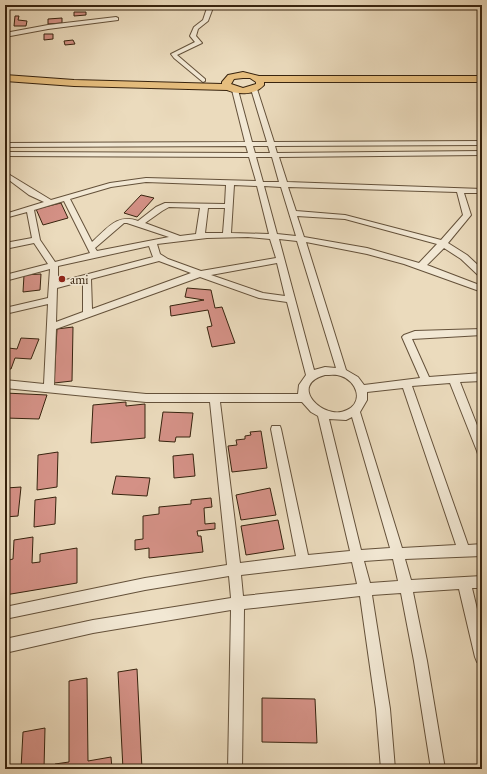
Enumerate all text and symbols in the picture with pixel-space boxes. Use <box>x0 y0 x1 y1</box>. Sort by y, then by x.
place label: ami <box>70 271 89 288</box>
marker: ami <box>57 274 67 284</box>

